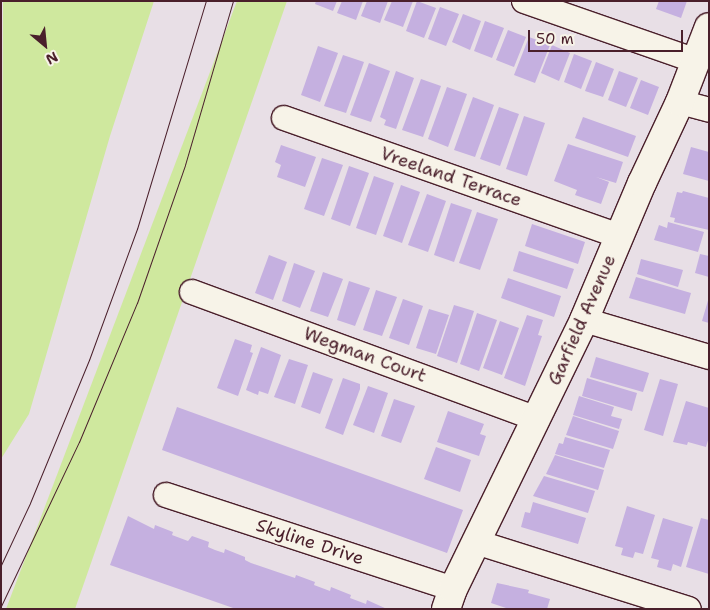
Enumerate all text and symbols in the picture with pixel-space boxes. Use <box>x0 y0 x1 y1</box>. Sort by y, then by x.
north arrow <box>20 20 70 70</box>
scale bar <box>530 20 685 52</box>
text: 50 m <box>536 29 574 49</box>
text: N <box>43 48 61 69</box>
street label: Vreeland Terrace <box>377 143 525 211</box>
street label: Garfield Avenue <box>544 251 620 389</box>
street label: Wegman Court <box>301 323 429 387</box>
street label: Skyline Drive <box>254 514 366 570</box>

